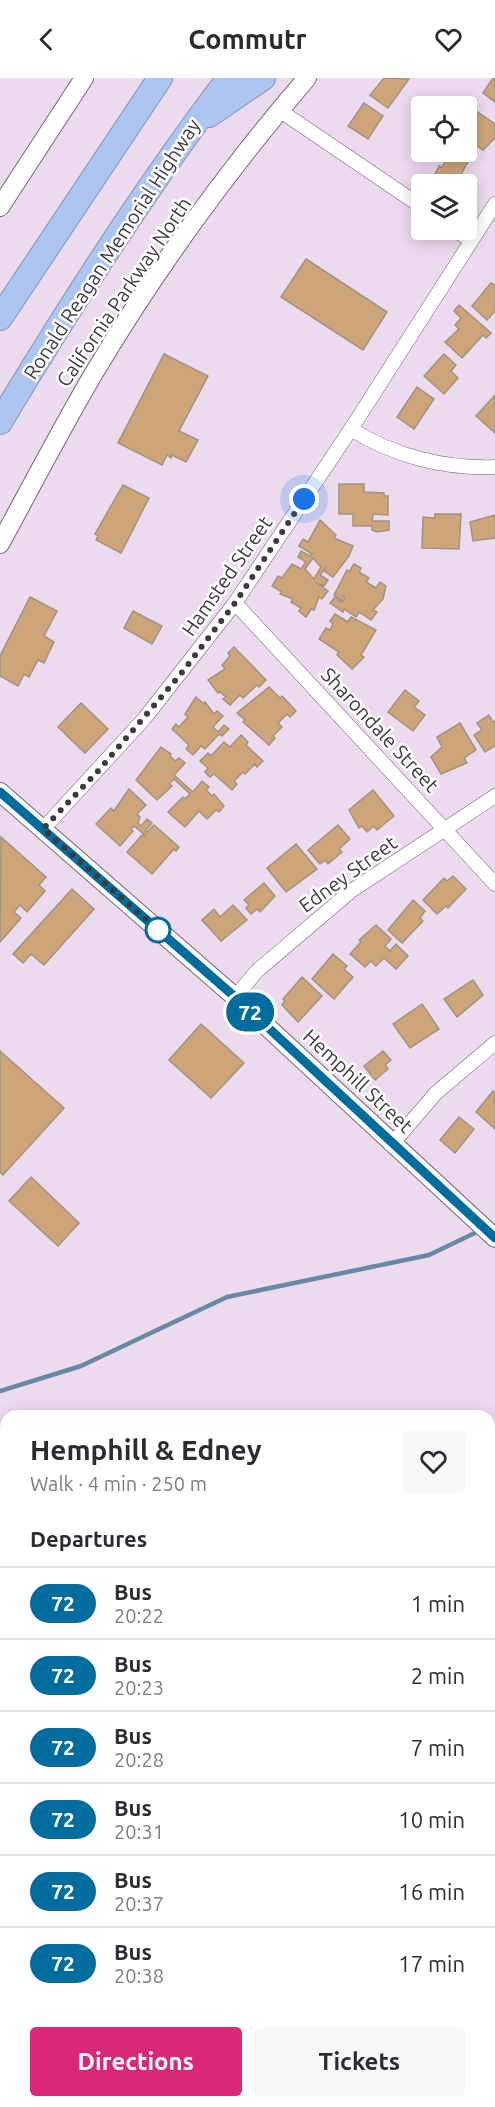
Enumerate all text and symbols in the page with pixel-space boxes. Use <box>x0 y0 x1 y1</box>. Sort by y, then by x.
icon: back <box>30 23 63 56</box>
icon: heart <box>432 23 465 56</box>
text: Commutr <box>188 24 307 54</box>
map controls <box>411 96 477 240</box>
button: locate <box>411 96 477 162</box>
street label: Ronald Reagan Memorial Highway <box>19 114 205 383</box>
button: layers <box>411 174 477 240</box>
street label: California Parkway North <box>52 193 196 391</box>
your location <box>289 484 319 514</box>
street label: Hamsted Street <box>177 511 277 640</box>
street label: Sharondale Street <box>317 663 444 797</box>
street label: Edney Street <box>294 830 401 917</box>
unlabelled marker <box>145 917 171 943</box>
line badge: 72 <box>223 992 277 1032</box>
text: 72 <box>238 1000 262 1024</box>
street label: Hemphill Street <box>299 1024 418 1137</box>
button: heart <box>402 1430 465 1493</box>
text: Hemphill & Edney <box>30 1434 262 1465</box>
text: Walk · 4 min · 250 m <box>30 1472 207 1495</box>
text: Departures <box>30 1526 147 1551</box>
text: Bus <box>114 1579 152 1604</box>
text: 72 <box>51 1591 75 1615</box>
text: 1 min <box>411 1591 465 1616</box>
text: 20:22 <box>114 1604 164 1627</box>
text: Bus <box>114 1651 152 1676</box>
text: 72 <box>51 1663 75 1687</box>
text: 2 min <box>411 1663 465 1688</box>
text: 20:23 <box>114 1676 164 1699</box>
text: Bus <box>114 1723 152 1748</box>
text: 72 <box>51 1735 75 1759</box>
text: 7 min <box>411 1735 465 1760</box>
text: 20:28 <box>114 1748 164 1771</box>
text: Bus <box>114 1795 152 1820</box>
text: 72 <box>51 1807 75 1831</box>
text: 10 min <box>398 1807 465 1832</box>
text: 20:31 <box>114 1820 164 1843</box>
text: Bus <box>114 1867 152 1892</box>
text: 72 <box>51 1879 75 1903</box>
text: 16 min <box>398 1879 465 1904</box>
text: 20:37 <box>114 1892 164 1915</box>
text: Bus <box>114 1939 152 1964</box>
text: 72 <box>51 1951 75 1975</box>
text: 17 min <box>398 1951 465 1976</box>
text: 20:38 <box>114 1964 164 1987</box>
button: Directions <box>30 2027 242 2096</box>
button: Tickets <box>254 2027 465 2096</box>

